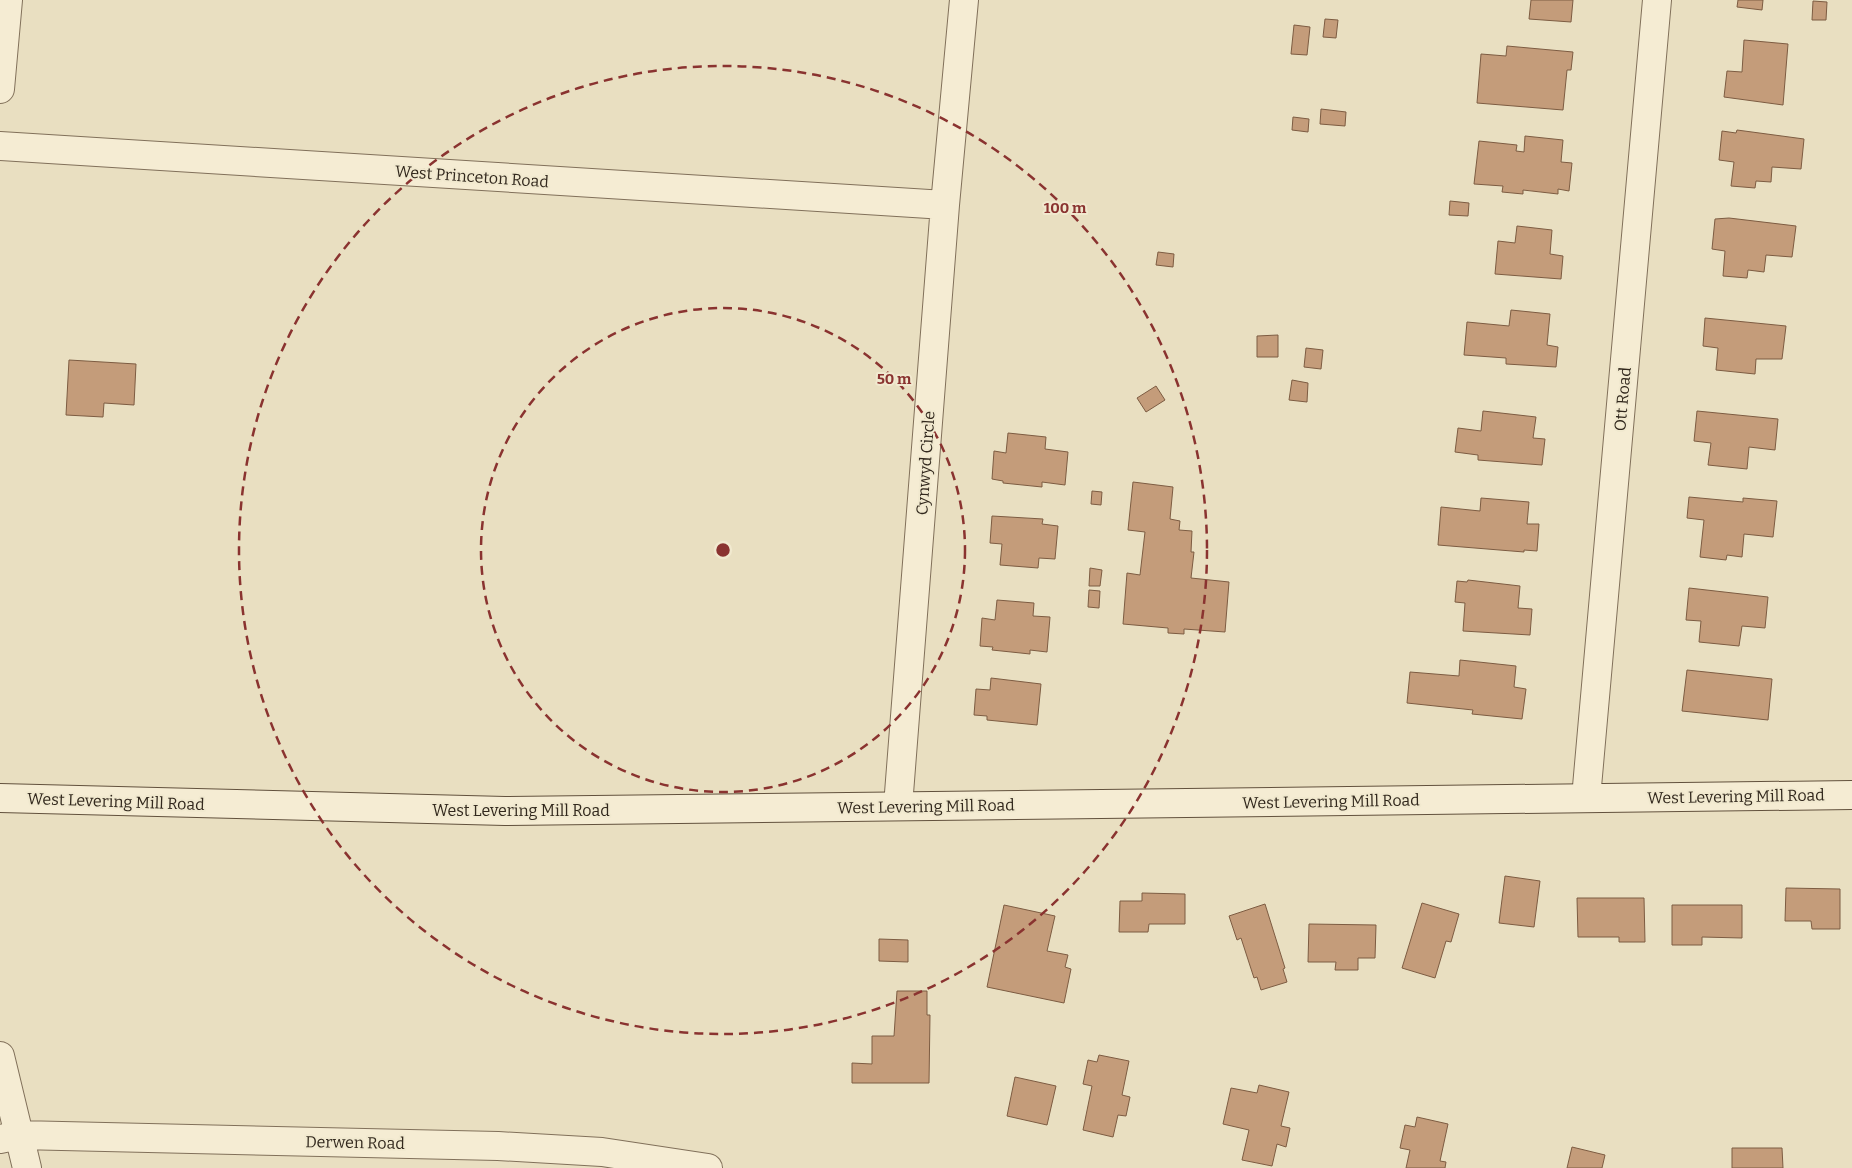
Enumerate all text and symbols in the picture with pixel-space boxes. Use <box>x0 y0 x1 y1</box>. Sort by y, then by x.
street label: West Princeton Road <box>394 162 550 191</box>
text: 100 m <box>1044 199 1087 217</box>
street label: Ott Road <box>1610 366 1635 432</box>
text: 50 m <box>877 370 912 388</box>
street label: Cynwyd Circle <box>912 410 939 516</box>
centre of rings <box>714 541 732 559</box>
street label: West Levering Mill Road <box>1647 785 1825 808</box>
street label: West Levering Mill Road <box>27 789 206 814</box>
street label: West Levering Mill Road <box>1242 790 1420 813</box>
street label: West Levering Mill Road <box>837 795 1015 818</box>
street label: West Levering Mill Road <box>432 801 610 820</box>
street label: Derwen Road <box>305 1132 405 1153</box>

